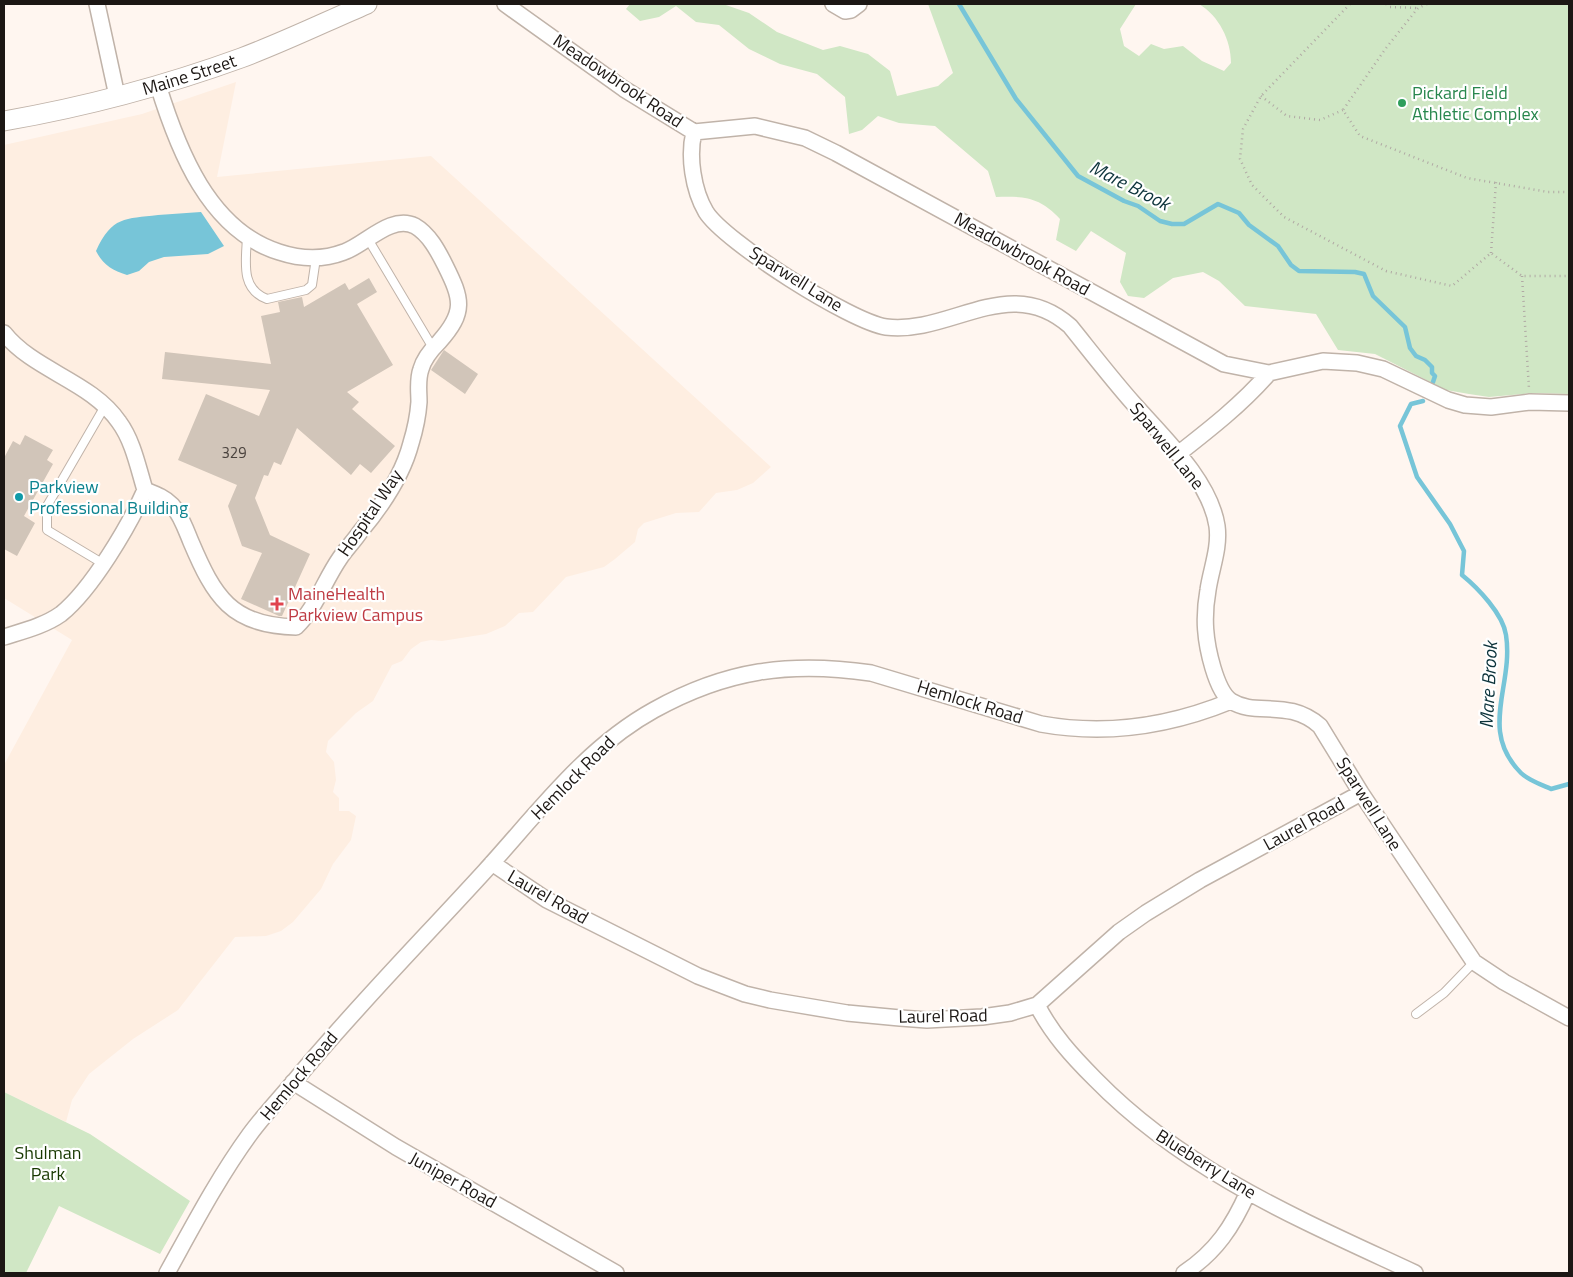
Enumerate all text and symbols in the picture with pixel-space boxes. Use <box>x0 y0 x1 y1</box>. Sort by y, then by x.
street label: Meadowbrook Road <box>548 27 689 134</box>
street label: Maine Street <box>139 47 240 102</box>
place label: Pickard Field Athletic Complex <box>1412 79 1539 127</box>
marker: Pickard Field Athletic Complex <box>1396 97 1408 109</box>
water label: Mare Brook <box>1085 152 1178 218</box>
street label: Meadowbrook Road <box>949 205 1095 302</box>
street label: Sparwell Lane <box>744 239 848 318</box>
street label: Sparwell Lane <box>1124 396 1211 495</box>
house number: 329 <box>221 441 247 464</box>
street label: Hospital Way <box>330 463 409 562</box>
place label: Parkview Professional Building <box>29 473 188 521</box>
marker: Parkview Professional Building <box>13 491 25 503</box>
place label: MaineHealth Parkview Campus <box>288 580 423 628</box>
marker: MaineHealth Parkview Campus <box>270 597 284 611</box>
water label: Mare Brook <box>1471 638 1504 729</box>
street label: Hemlock Road <box>914 673 1026 730</box>
street label: Hemlock Road <box>524 729 621 826</box>
street label: Sparwell Lane <box>1330 752 1409 856</box>
street label: Laurel Road <box>1258 790 1349 857</box>
street label: Laurel Road <box>503 863 594 931</box>
street label: Laurel Road <box>898 1001 988 1030</box>
street label: Hemlock Road <box>253 1025 344 1126</box>
street label: Blueberry Lane <box>1151 1122 1262 1205</box>
park label: Shulman Park <box>15 1139 81 1187</box>
street label: Juniper Road <box>405 1144 502 1215</box>

